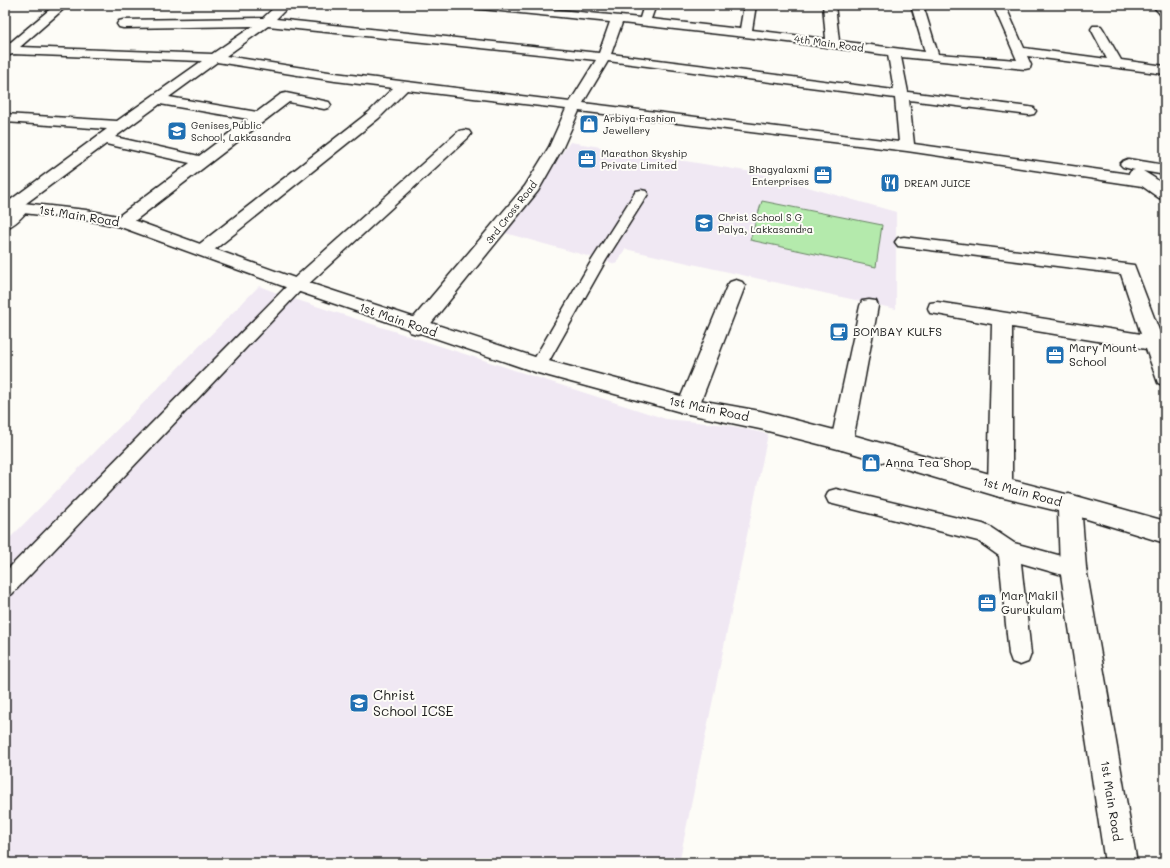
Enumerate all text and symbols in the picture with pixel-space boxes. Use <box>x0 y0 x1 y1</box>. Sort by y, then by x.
street label: 4th Main Road <box>793 31 865 55</box>
place label: Arbiya Fashion Jewellery <box>603 111 676 137</box>
shop icon: Arbiya Fashion Jewellery <box>578 113 600 135</box>
place label: Genises Public School, Lakkasandra <box>191 118 291 144</box>
school or university icon: Genises Public School, Lakkasandra <box>166 120 188 142</box>
place label: Marathon Skyship Private Limited <box>601 146 687 172</box>
office icon: Marathon Skyship Private Limited <box>576 148 598 170</box>
place label: Bhagyalaxmi Enterprises <box>749 162 809 188</box>
office icon: Bhagyalaxmi Enterprises <box>812 164 834 186</box>
restaurant icon: DREAM JUICE <box>879 172 901 194</box>
place label: DREAM JUICE <box>904 176 971 190</box>
street label: 3rd Cross Road <box>482 178 540 246</box>
street label: 1st Main Road <box>38 201 121 229</box>
place label: Christ School S G Palya, Lakkasandra <box>718 210 813 236</box>
school or university icon: Christ School S G Palya, Lakkasandra <box>693 212 715 234</box>
street label: 1st Main Road <box>357 298 440 340</box>
cafe icon: BOMBAY KULFS <box>828 321 850 343</box>
place label: BOMBAY KULFS <box>853 323 942 339</box>
place label: Mary Mount School <box>1069 339 1137 369</box>
office icon: Mary Mount School <box>1044 344 1066 366</box>
street label: 1st Main Road <box>668 392 751 424</box>
shop icon: Anna Tea Shop <box>860 452 882 474</box>
place label: Anna Tea Shop <box>885 454 971 470</box>
street label: 1st Main Road <box>981 473 1064 509</box>
place label: Mar Makil Gurukulam <box>1001 587 1062 617</box>
office icon: Mar Makil Gurukulam <box>976 592 998 614</box>
place label: Christ School ICSE <box>373 685 454 720</box>
school or university icon: Christ School ICSE <box>348 692 370 714</box>
street label: 1st Main Road <box>1098 759 1126 843</box>

